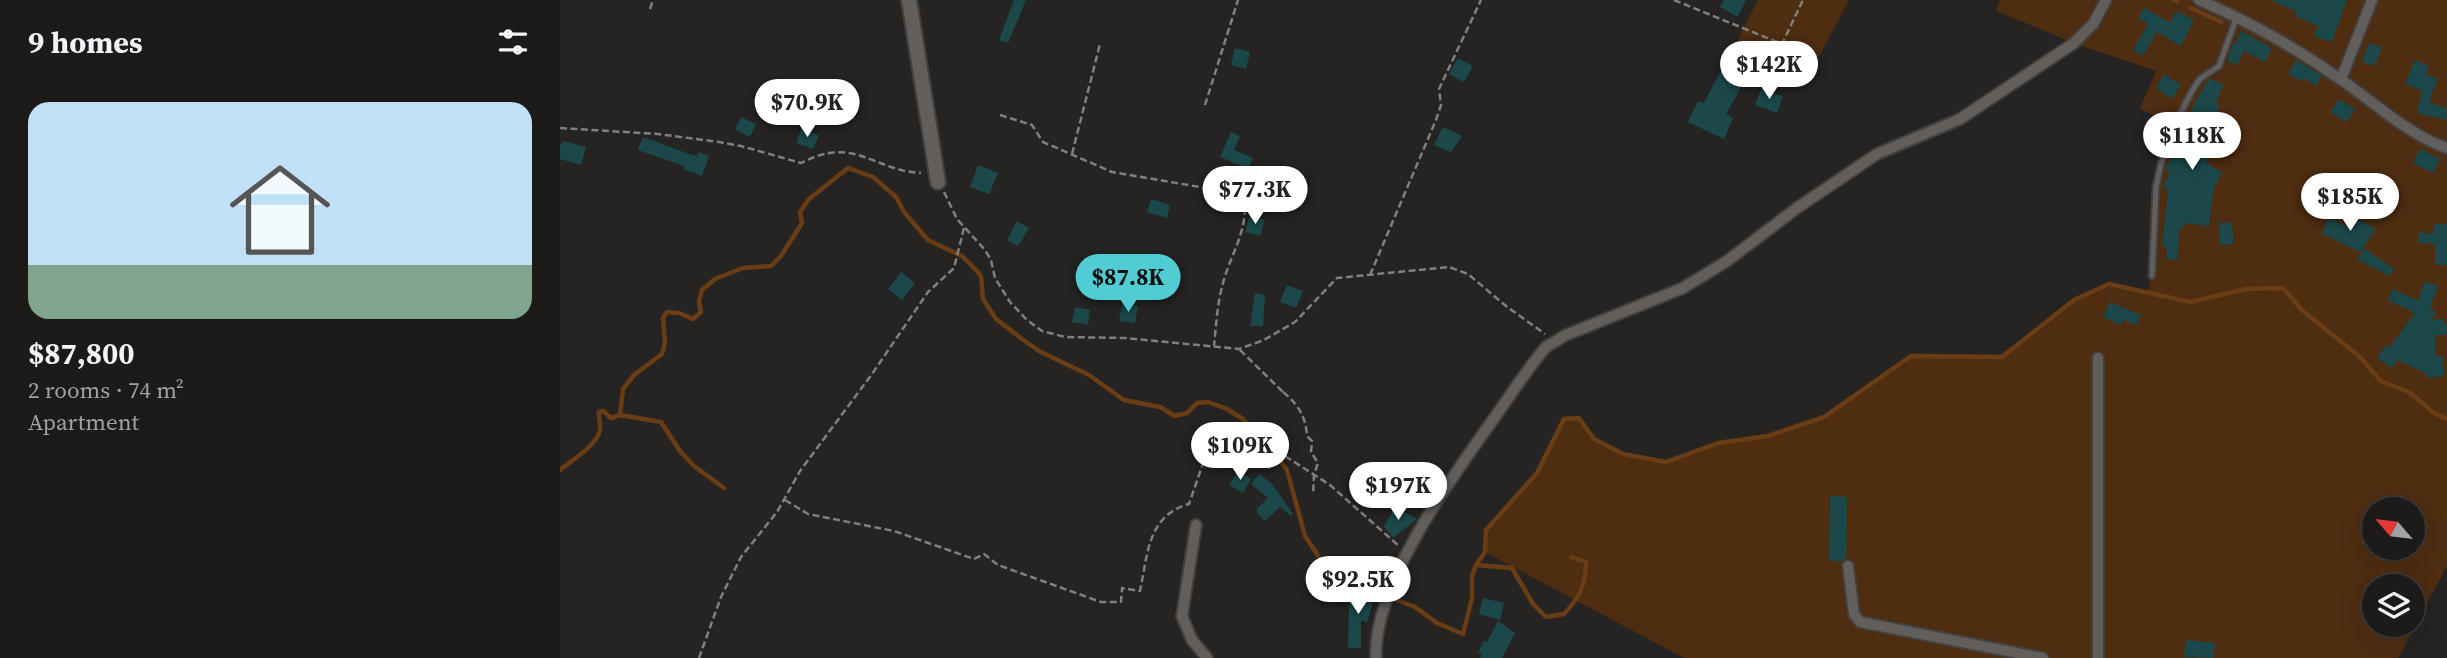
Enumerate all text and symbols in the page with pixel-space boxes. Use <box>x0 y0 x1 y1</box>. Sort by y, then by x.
text: 9 homes <box>28 22 143 63</box>
icon: filters <box>494 23 532 61</box>
pin: $142K <box>1720 42 1818 101</box>
text: $142K <box>1736 48 1802 80</box>
pin: $70.9K <box>750 80 864 139</box>
text: $70.9K <box>771 86 843 118</box>
pin: $118K <box>2143 113 2241 172</box>
text: $118K <box>2159 119 2225 151</box>
icon: home <box>217 147 343 273</box>
pin: $77.3K <box>1198 166 1312 226</box>
text: $77.3K <box>1219 173 1291 205</box>
pin: $185K <box>2301 174 2399 233</box>
text: $185K <box>2317 180 2383 212</box>
pin: $87.8K <box>1071 254 1185 314</box>
text: $87.8K <box>1092 261 1164 293</box>
text: $87,800 <box>28 333 135 374</box>
text: 2 rooms · 74 m² <box>28 374 184 406</box>
text: Apartment <box>28 406 139 438</box>
pin: $109K <box>1191 422 1289 482</box>
text: $109K <box>1207 429 1273 461</box>
pin: $197K <box>1349 462 1447 522</box>
text: $197K <box>1365 469 1431 501</box>
north arrow <box>2362 497 2426 560</box>
map controls <box>2362 497 2425 637</box>
pin: $92.5K <box>1301 556 1415 616</box>
text: $92.5K <box>1322 563 1394 595</box>
button: layers <box>2362 574 2425 637</box>

